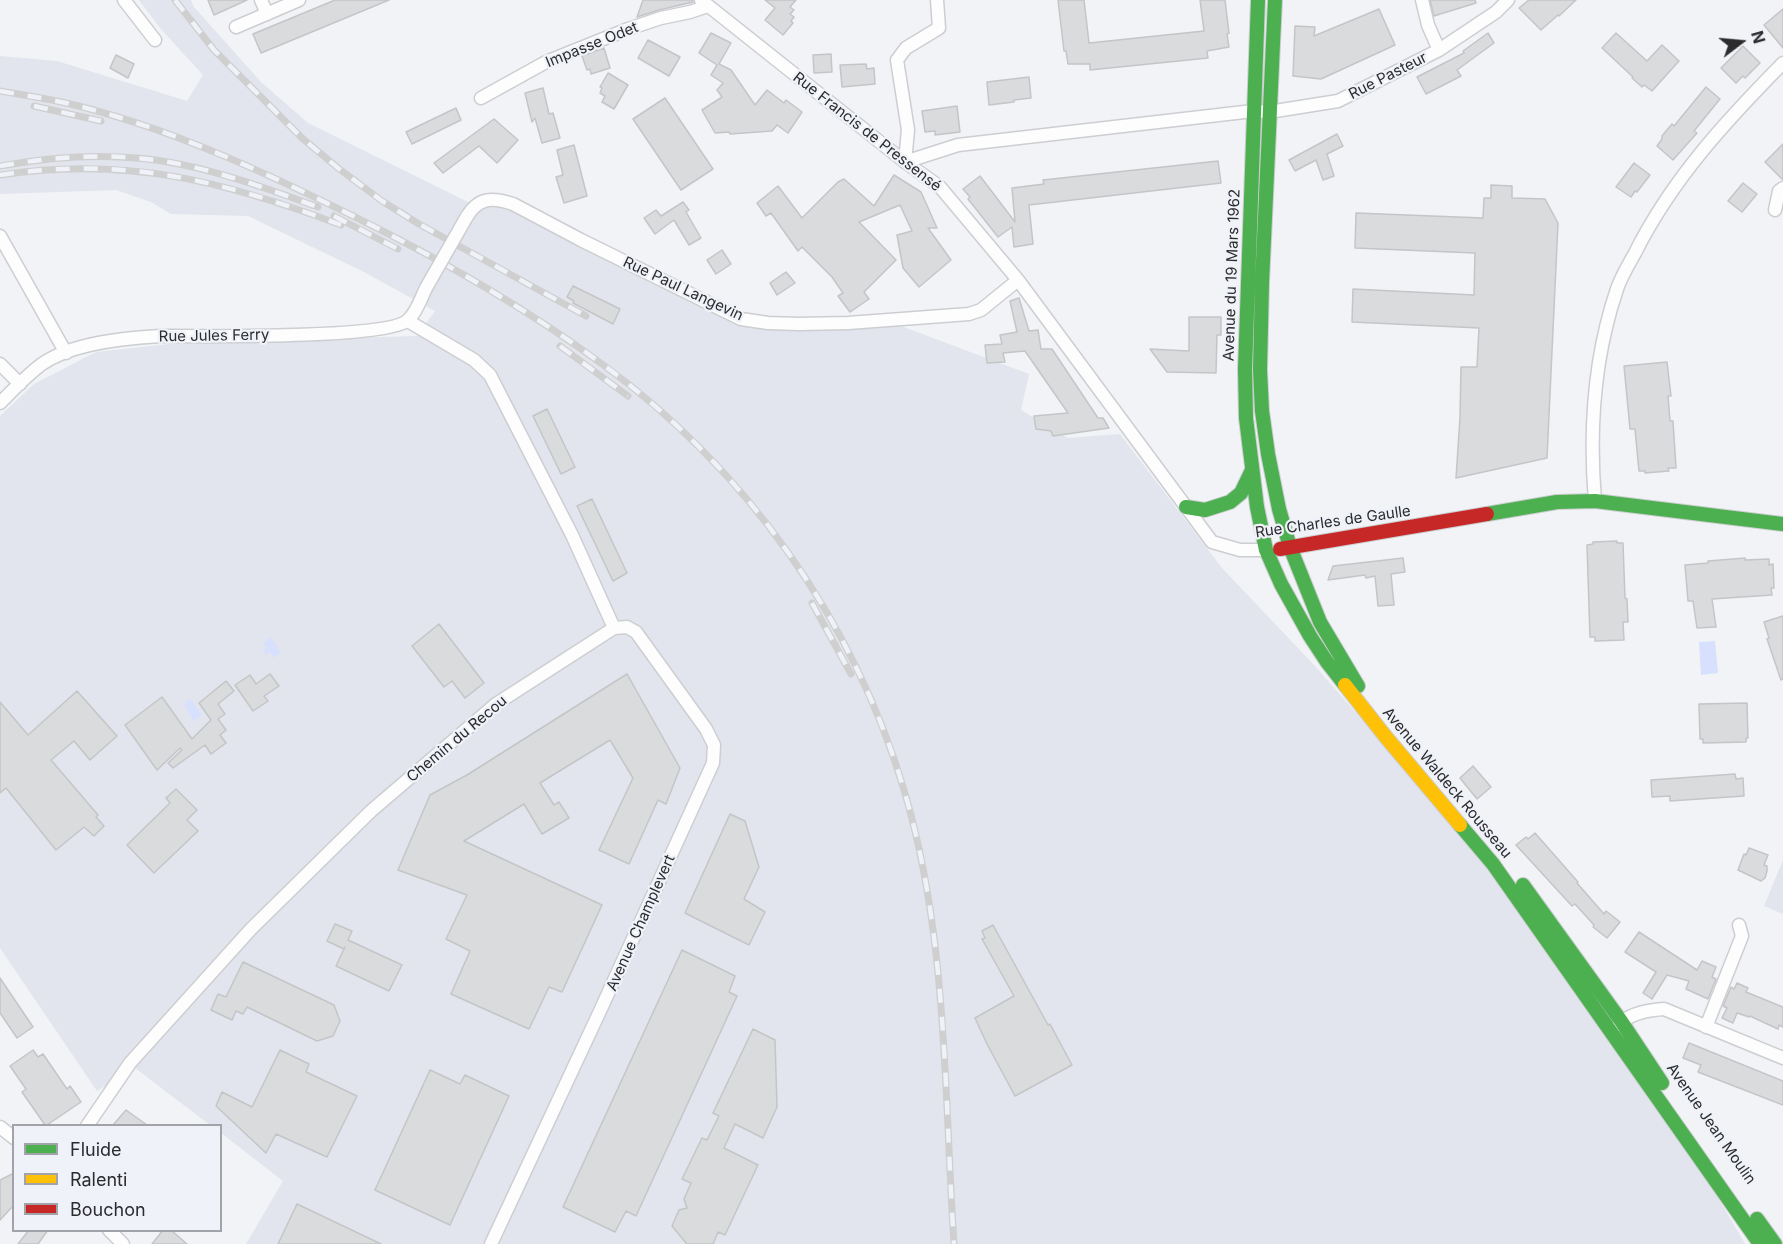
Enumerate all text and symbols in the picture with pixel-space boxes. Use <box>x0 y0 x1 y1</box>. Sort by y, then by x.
north arrow <box>1711 12 1771 72</box>
street label: Impasse Odet <box>543 18 641 72</box>
text: N <box>1747 28 1770 46</box>
street label: Rue Pasteur <box>1346 49 1430 103</box>
street label: Rue Francis de Pressensé <box>789 69 945 195</box>
street label: Avenue du 19 Mars 1962 <box>1220 189 1244 361</box>
street label: Rue Paul Langevin <box>620 253 746 325</box>
street label: Rue Jules Ferry <box>159 326 269 346</box>
street label: Rue Charles de Gaulle <box>1254 502 1412 542</box>
street label: Chemin du Recou <box>403 692 511 786</box>
street label: Avenue Waldeck Rousseau <box>1379 704 1515 862</box>
street label: Avenue Champlevert <box>603 852 679 994</box>
street label: Avenue Jean Moulin <box>1662 1060 1760 1188</box>
legend <box>12 1124 222 1232</box>
text: Fluide <box>70 1139 122 1160</box>
text: Ralenti <box>70 1169 127 1190</box>
text: Bouchon <box>70 1199 146 1220</box>

